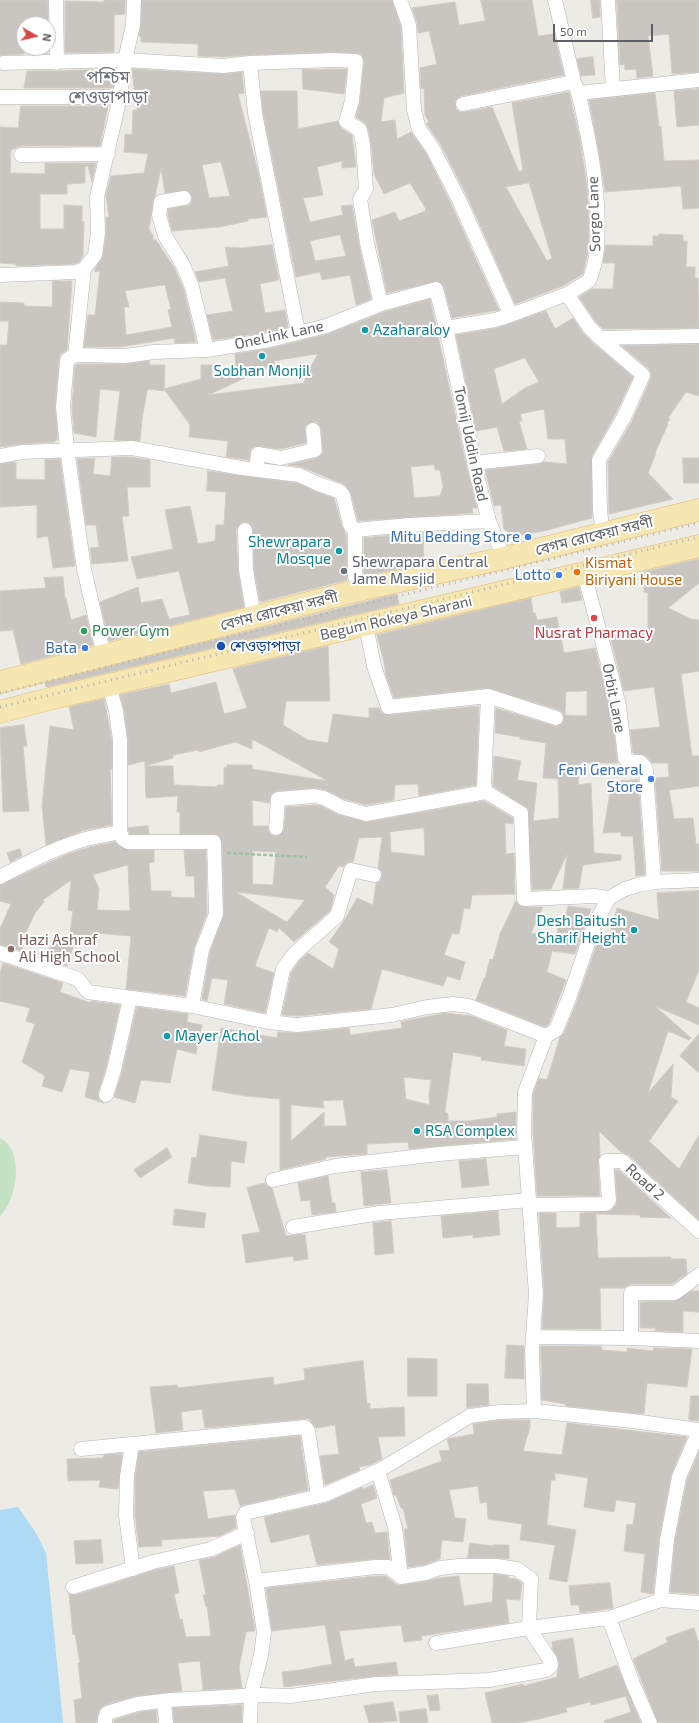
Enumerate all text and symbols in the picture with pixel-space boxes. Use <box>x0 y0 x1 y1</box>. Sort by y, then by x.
north arrow <box>16 16 56 56</box>
scale bar <box>555 16 655 42</box>
text: 50 m <box>560 24 587 38</box>
text: N <box>40 33 54 42</box>
district label: পশ্চিম শেওড়াপাড়া <box>68 67 148 107</box>
street label: Sorgo Lane <box>584 176 604 252</box>
street label: OneLink Lane <box>233 317 325 353</box>
place label: Azaharaloy <box>373 321 450 339</box>
marker: Azaharaloy <box>360 325 370 335</box>
marker: Sobhan Monjil <box>257 351 267 361</box>
place label: Sobhan Monjil <box>214 362 310 380</box>
street label: Tomij Uddin Road <box>450 385 492 503</box>
street label: বেগম রোকেয়া সরণী <box>533 513 655 559</box>
place label: Mitu Bedding Store <box>390 528 520 546</box>
marker: Mitu Bedding Store <box>523 532 533 542</box>
place label: Shewrapara Mosque <box>248 533 331 568</box>
marker: Shewrapara Mosque <box>334 546 344 556</box>
place label: Shewrapara Central Jame Masjid <box>352 553 488 588</box>
place label: Kismat Biriyani House <box>585 554 682 589</box>
marker: Shewrapara Central Jame Masjid <box>339 566 349 576</box>
place label: Lotto <box>515 566 551 584</box>
marker: Kismat Biriyani House <box>572 567 582 577</box>
marker: Lotto <box>554 570 564 580</box>
street label: বেগম রোকেয়া সরণী <box>218 588 340 634</box>
street label: Begum Rokeya Sharani <box>318 592 474 644</box>
marker: Nusrat Pharmacy <box>589 613 599 623</box>
place label: Power Gym <box>92 622 169 640</box>
place label: Nusrat Pharmacy <box>535 624 653 642</box>
marker: Power Gym <box>79 626 89 636</box>
place label: শেওড়াপাড়া <box>230 637 300 655</box>
place label: Bata <box>46 639 77 657</box>
marker: শেওড়াপাড়া <box>215 640 227 652</box>
marker: Bata <box>80 643 90 653</box>
street label: Orbit Lane <box>598 662 630 734</box>
place label: Feni General Store <box>558 761 643 796</box>
marker: Feni General Store <box>646 774 656 784</box>
place label: Desh Baitush Sharif Height <box>536 912 626 947</box>
marker: Desh Baitush Sharif Height <box>629 925 639 935</box>
place label: Hazi Ashraf Ali High School <box>19 931 120 966</box>
marker: Hazi Ashraf Ali High School <box>6 944 16 954</box>
place label: Mayer Achol <box>175 1027 260 1045</box>
marker: Mayer Achol <box>162 1031 172 1041</box>
place label: RSA Complex <box>425 1122 515 1140</box>
marker: RSA Complex <box>412 1126 422 1136</box>
street label: Road 2 <box>622 1160 668 1204</box>

